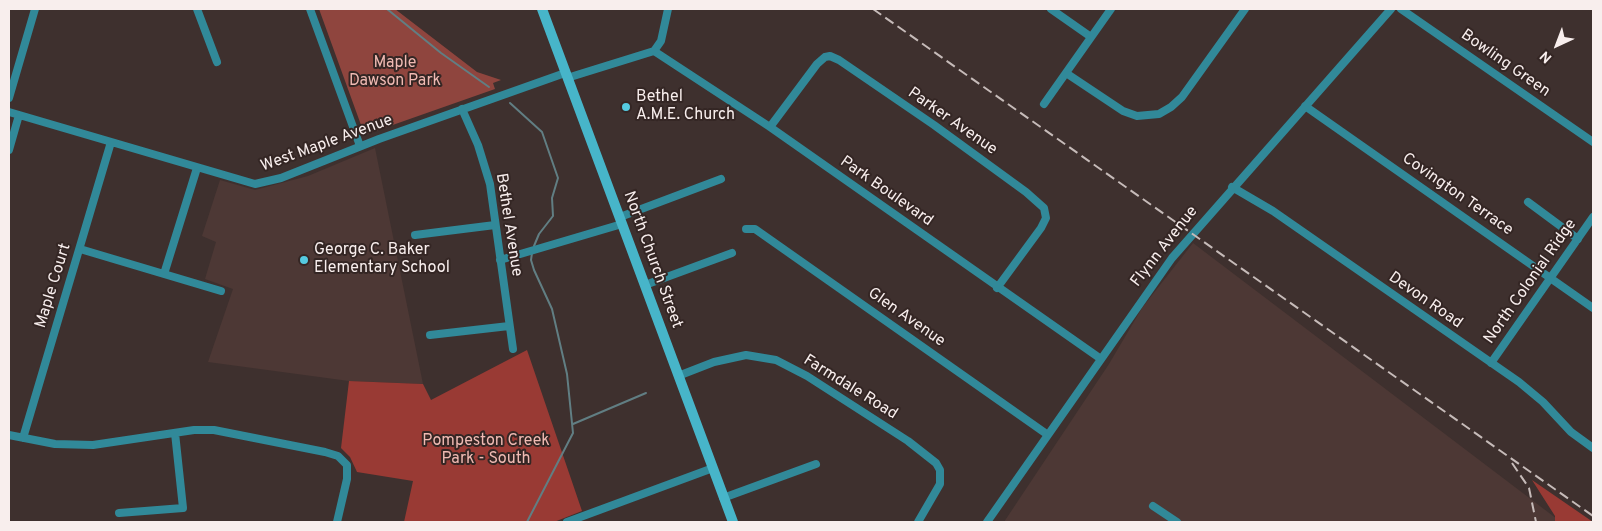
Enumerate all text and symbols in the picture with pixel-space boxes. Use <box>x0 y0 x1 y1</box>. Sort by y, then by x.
north arrow <box>1532 20 1582 70</box>
street label: Bowling Green <box>1457 26 1553 102</box>
text: N <box>1537 47 1556 66</box>
park label: Maple Dawson Park <box>349 54 441 92</box>
street label: Parker Avenue <box>904 84 1000 160</box>
place label: Bethel A.M.E. Church <box>636 88 735 126</box>
marker: Bethel A.M.E. Church <box>620 101 632 113</box>
street label: West Maple Avenue <box>258 111 396 177</box>
street label: Covington Terrace <box>1398 149 1516 241</box>
street label: Park Boulevard <box>836 153 936 231</box>
street label: Bethel Avenue <box>490 172 526 278</box>
street label: North Church Street <box>618 189 686 331</box>
street label: Flynn Avenue <box>1127 203 1203 291</box>
street label: North Colonial Ridge <box>1481 216 1581 348</box>
street label: Maple Court <box>32 241 76 331</box>
place label: George C. Baker Elementary School <box>314 241 450 279</box>
marker: George C. Baker Elementary School <box>298 254 310 266</box>
street label: Devon Road <box>1384 269 1466 333</box>
street label: Glen Avenue <box>864 284 948 352</box>
street label: Farmdale Road <box>799 351 901 425</box>
park label: Pompeston Creek Park - South <box>422 432 550 470</box>

